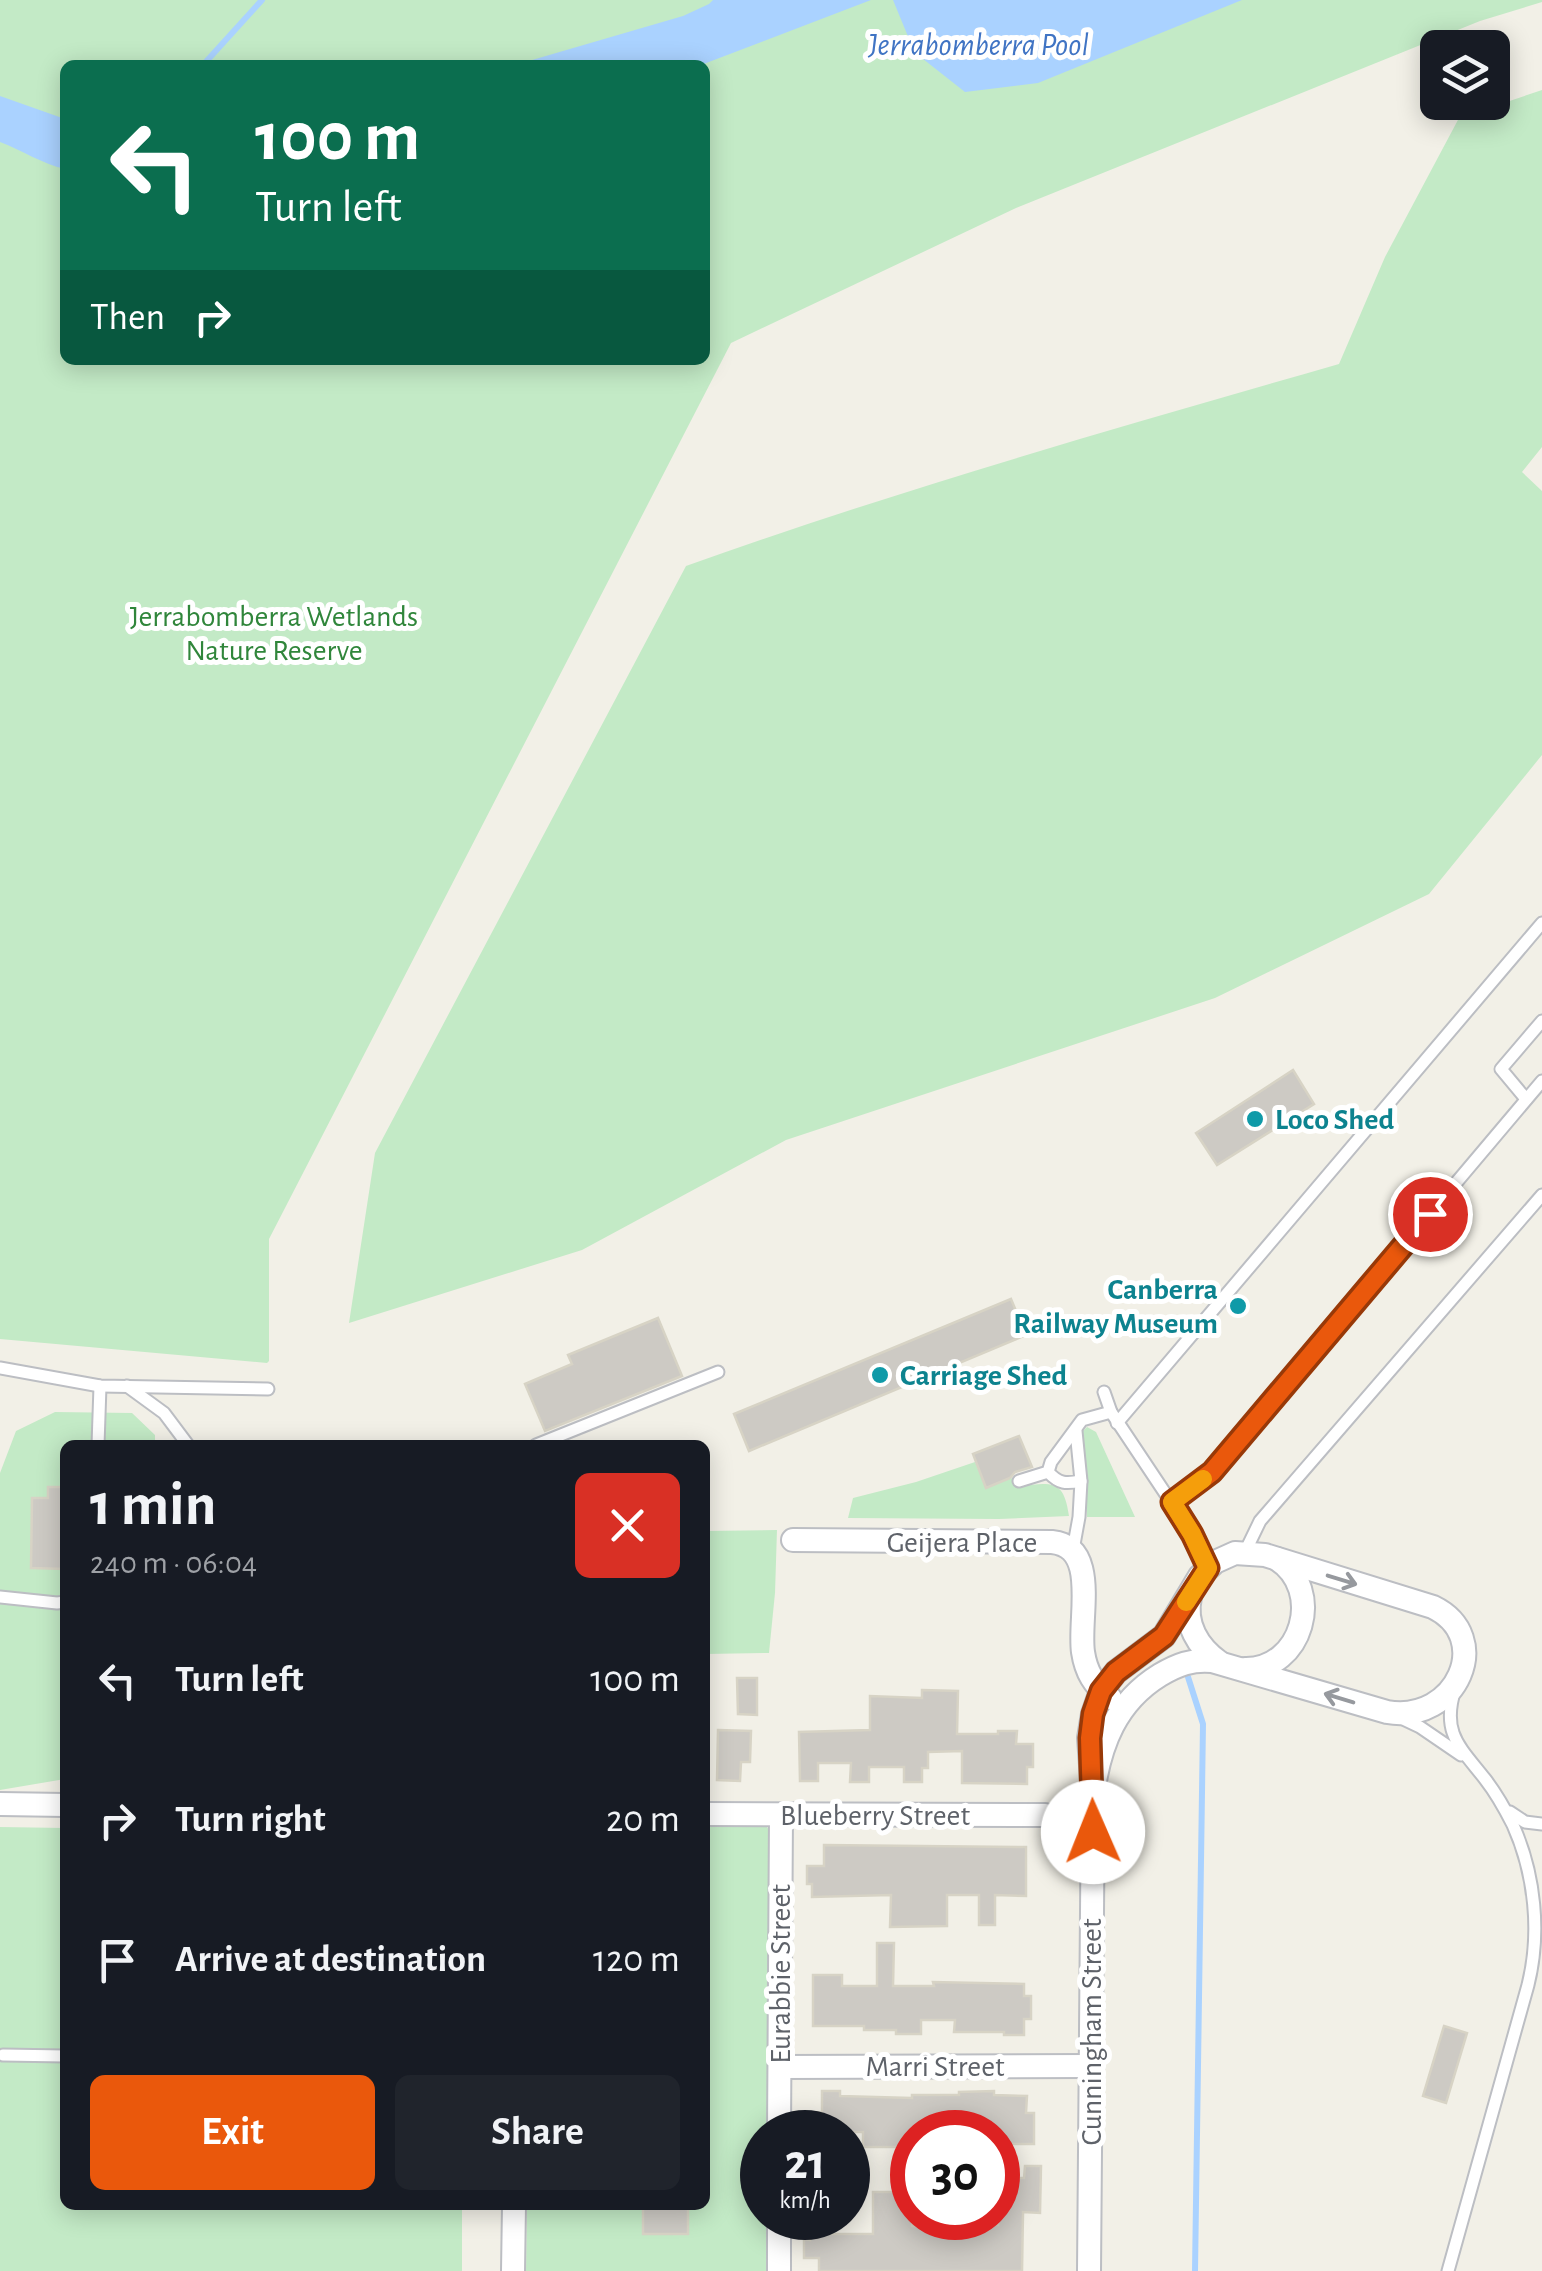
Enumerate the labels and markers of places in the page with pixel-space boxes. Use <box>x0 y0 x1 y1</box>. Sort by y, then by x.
place label: Loco Shed <box>1275 1105 1394 1135</box>
marker: Loco Shed <box>1244 1108 1266 1130</box>
pin <box>1388 1172 1473 1257</box>
place label: Canberra Railway Museum <box>1013 1275 1218 1339</box>
marker: Canberra Railway Museum <box>1227 1295 1249 1317</box>
place label: Carriage Shed <box>900 1361 1067 1391</box>
marker: Carriage Shed <box>869 1364 891 1386</box>

